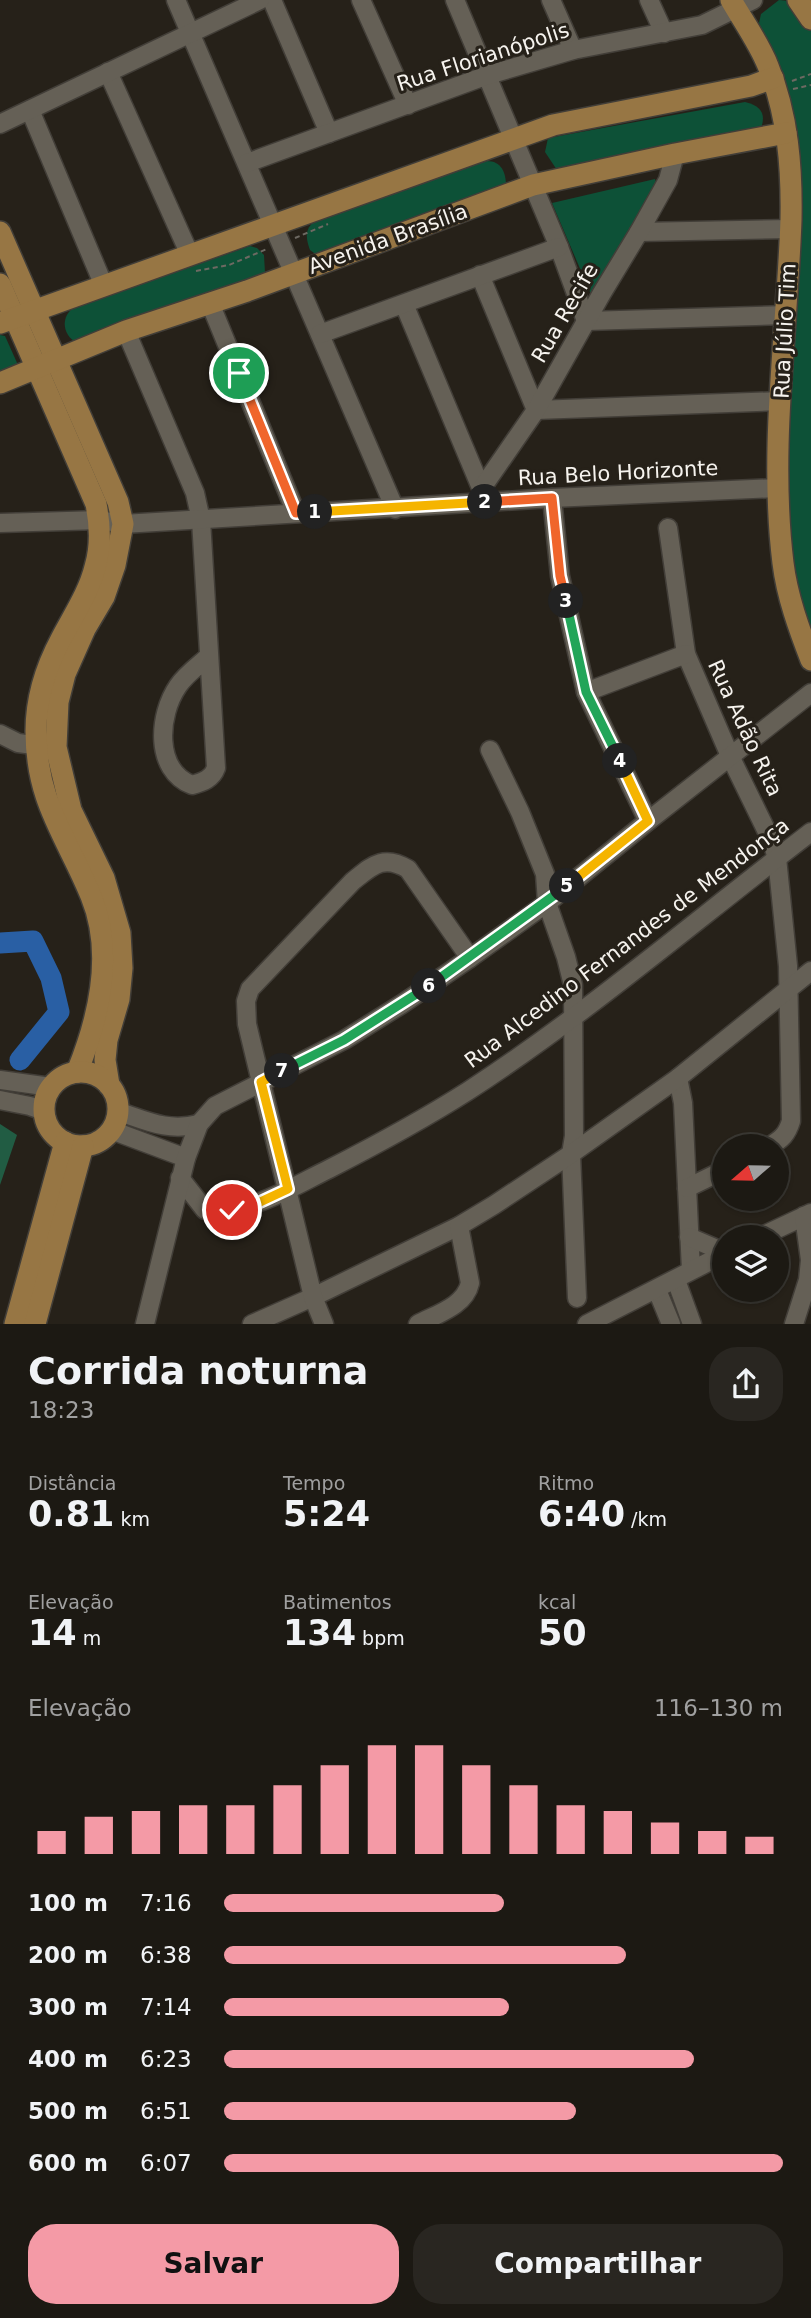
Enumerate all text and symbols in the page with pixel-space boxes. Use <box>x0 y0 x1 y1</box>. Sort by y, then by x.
street label: Rua Florianópolis <box>394 18 572 96</box>
street label: Avenida Brasília <box>305 199 471 279</box>
street label: Rua Recife <box>527 259 603 367</box>
street label: Rua Júlio Tim <box>769 263 801 399</box>
pin <box>209 343 269 403</box>
icon: arrive <box>220 354 258 392</box>
street label: Rua Belo Horizonte <box>517 456 719 490</box>
pin: 2 <box>468 484 503 520</box>
text: 2 <box>478 490 491 512</box>
pin: 1 <box>298 494 332 530</box>
text: 1 <box>308 500 321 522</box>
pin: 3 <box>548 584 584 618</box>
text: 3 <box>559 589 572 611</box>
street label: Rua Adão Rita <box>703 656 787 800</box>
pin: 4 <box>602 744 638 778</box>
text: 4 <box>613 749 626 771</box>
street label: Rua Alcedino Fernandes de Mendonça <box>460 813 794 1073</box>
pin: 5 <box>550 868 584 903</box>
text: 5 <box>560 874 573 896</box>
pin: 6 <box>412 968 446 1004</box>
text: 6 <box>422 974 435 996</box>
pin: 7 <box>264 1054 300 1088</box>
text: 7 <box>275 1059 288 1081</box>
north arrow <box>712 1134 789 1211</box>
map controls <box>712 1134 789 1302</box>
pin <box>202 1180 262 1240</box>
icon: check <box>213 1191 251 1229</box>
button: layers <box>712 1225 789 1302</box>
button: share <box>709 1347 783 1421</box>
text: Corrida noturna <box>28 1349 368 1393</box>
text: 18:23 <box>28 1397 94 1423</box>
text: Distância <box>28 1472 116 1494</box>
text: Tempo <box>283 1472 345 1494</box>
text: Ritmo <box>538 1472 594 1494</box>
text: 0.81 <box>28 1494 114 1534</box>
text: 5:24 <box>283 1494 370 1534</box>
text: 6:40 <box>538 1494 625 1534</box>
text: km <box>114 1508 150 1530</box>
text: /km <box>625 1508 667 1530</box>
text: Elevação <box>28 1591 114 1613</box>
text: Batimentos <box>283 1591 392 1613</box>
text: kcal <box>538 1591 576 1613</box>
text: 14 <box>28 1613 77 1653</box>
text: 134 <box>283 1613 356 1653</box>
text: 50 <box>538 1613 587 1653</box>
text: m <box>77 1627 101 1649</box>
text: bpm <box>356 1627 405 1649</box>
text: Elevação <box>28 1695 132 1721</box>
text: 116–130 m <box>654 1695 783 1721</box>
text: 100 m <box>28 1890 108 1916</box>
text: 7:16 <box>140 1890 192 1916</box>
text: 200 m <box>28 1942 108 1968</box>
text: 6:38 <box>140 1942 192 1968</box>
text: 300 m <box>28 1994 108 2020</box>
text: 7:14 <box>140 1994 192 2020</box>
text: 400 m <box>28 2046 108 2072</box>
text: 6:23 <box>140 2046 192 2072</box>
text: 500 m <box>28 2098 108 2124</box>
text: 6:51 <box>140 2098 192 2124</box>
text: 600 m <box>28 2150 108 2176</box>
text: 6:07 <box>140 2150 192 2176</box>
button: Salvar <box>28 2224 399 2304</box>
button: Compartilhar <box>413 2224 783 2304</box>

